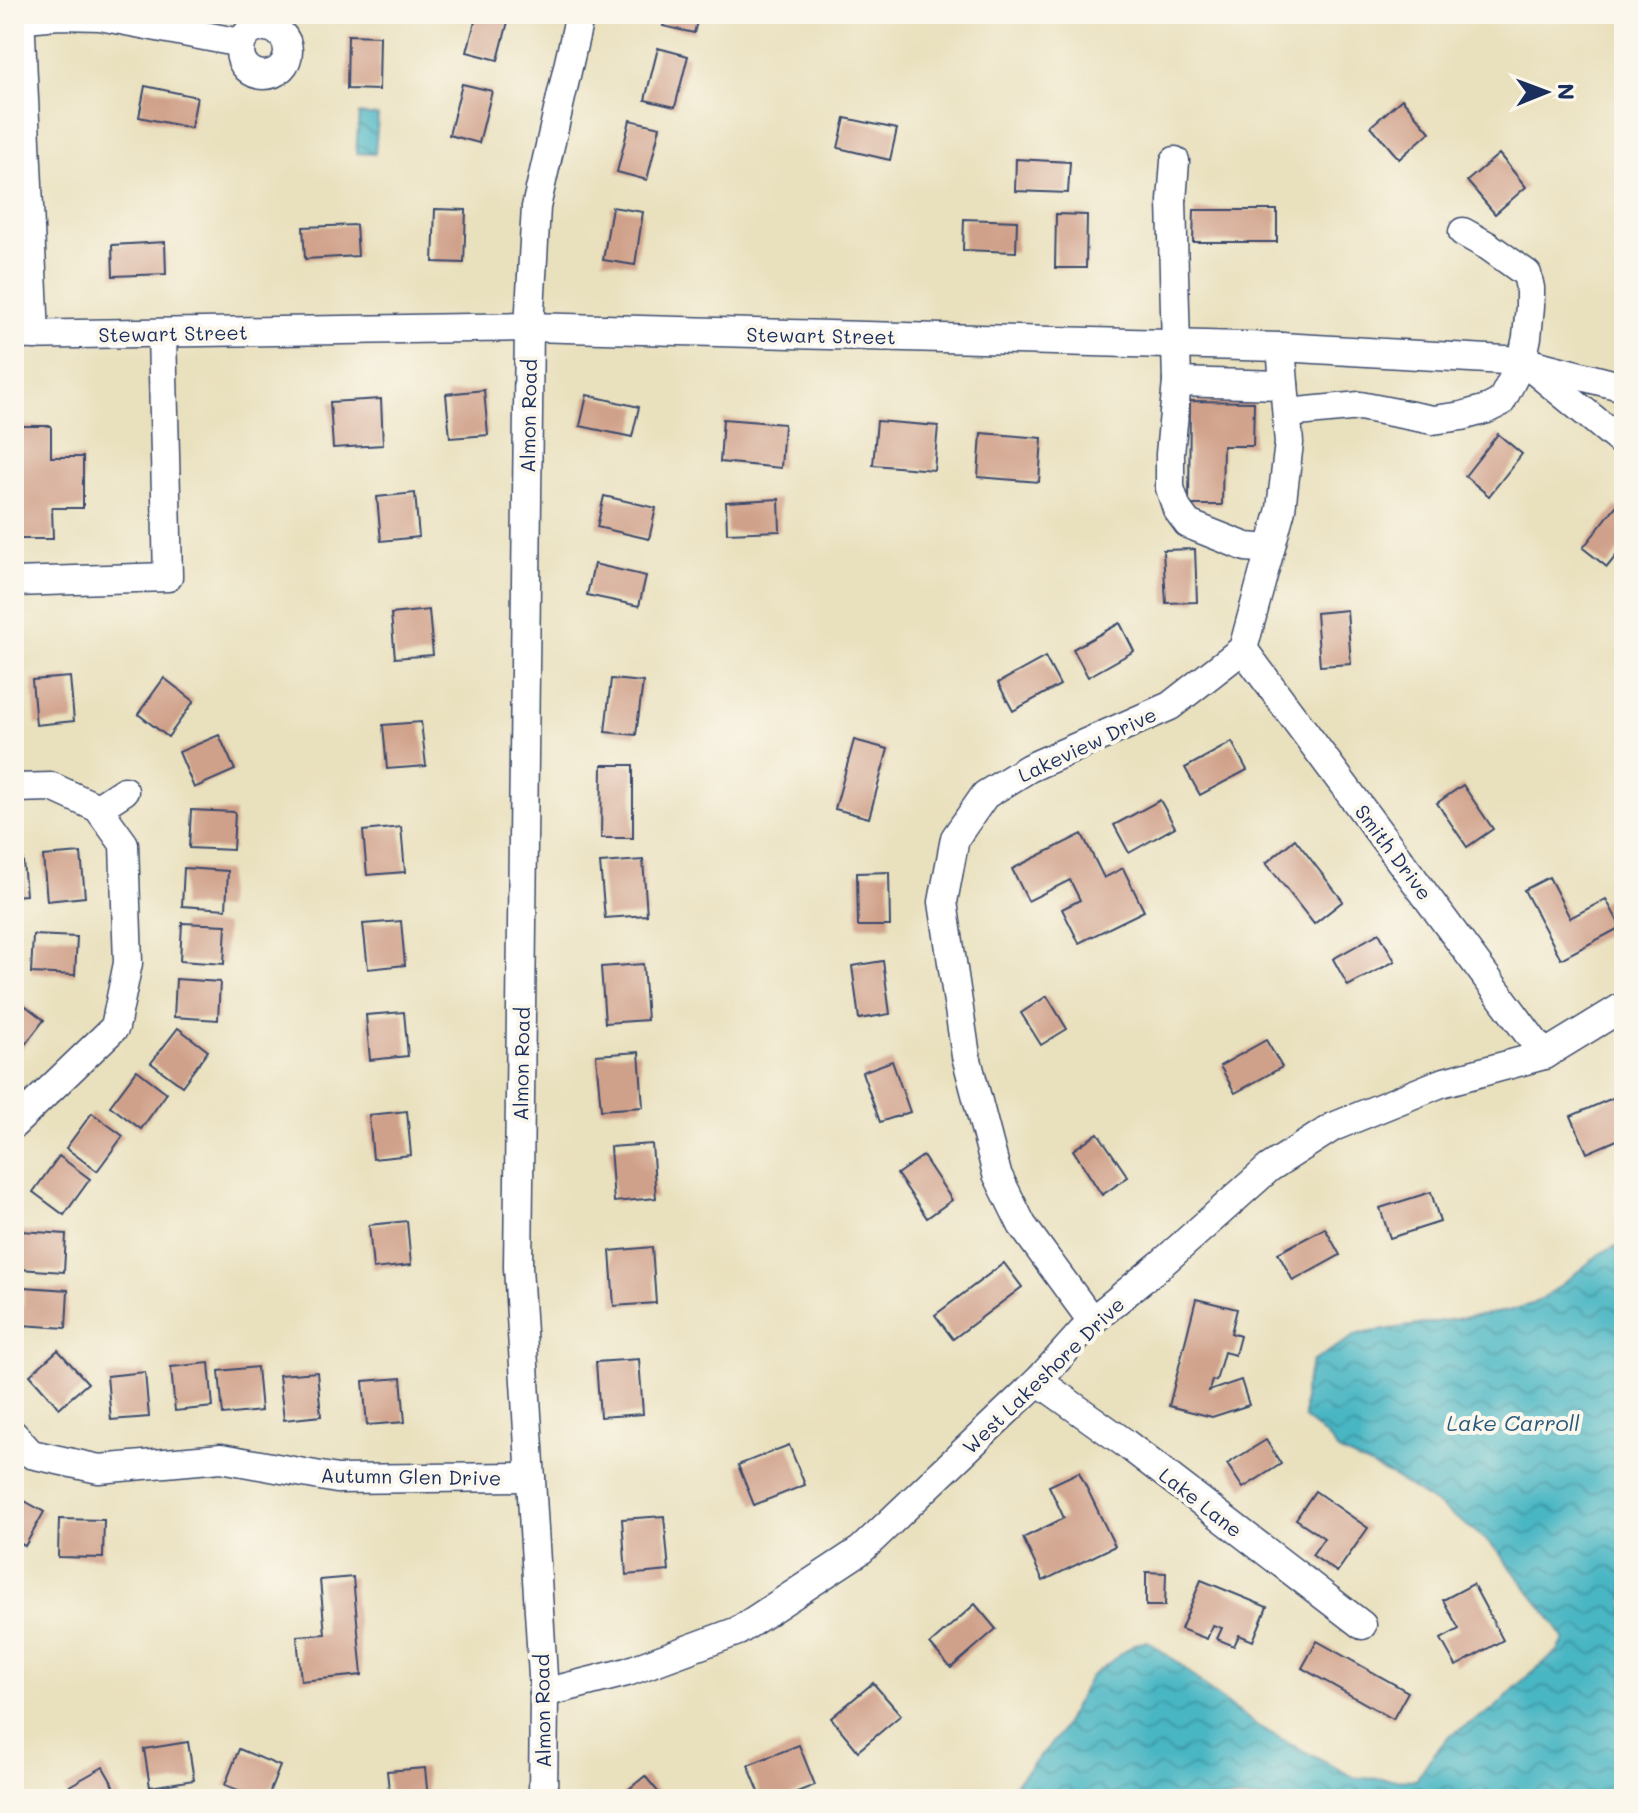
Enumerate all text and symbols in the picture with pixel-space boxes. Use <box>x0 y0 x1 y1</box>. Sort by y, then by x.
north arrow <box>1506 52 1586 132</box>
text: N <box>1552 83 1581 100</box>
street label: Stewart Street <box>98 319 248 347</box>
street label: Stewart Street <box>746 321 896 349</box>
street label: Almon Road <box>514 359 542 473</box>
street label: Lakeview Drive <box>1014 701 1160 787</box>
street label: Smith Drive <box>1350 799 1438 905</box>
street label: Almon Road <box>507 1007 535 1121</box>
street label: West Lakeshore Drive <box>956 1291 1130 1459</box>
water label: Lake Carroll <box>1446 1408 1580 1437</box>
street label: Autumn Glen Drive <box>321 1461 501 1491</box>
street label: Lake Lane <box>1154 1461 1248 1543</box>
street label: Almon Road <box>528 1654 556 1768</box>

